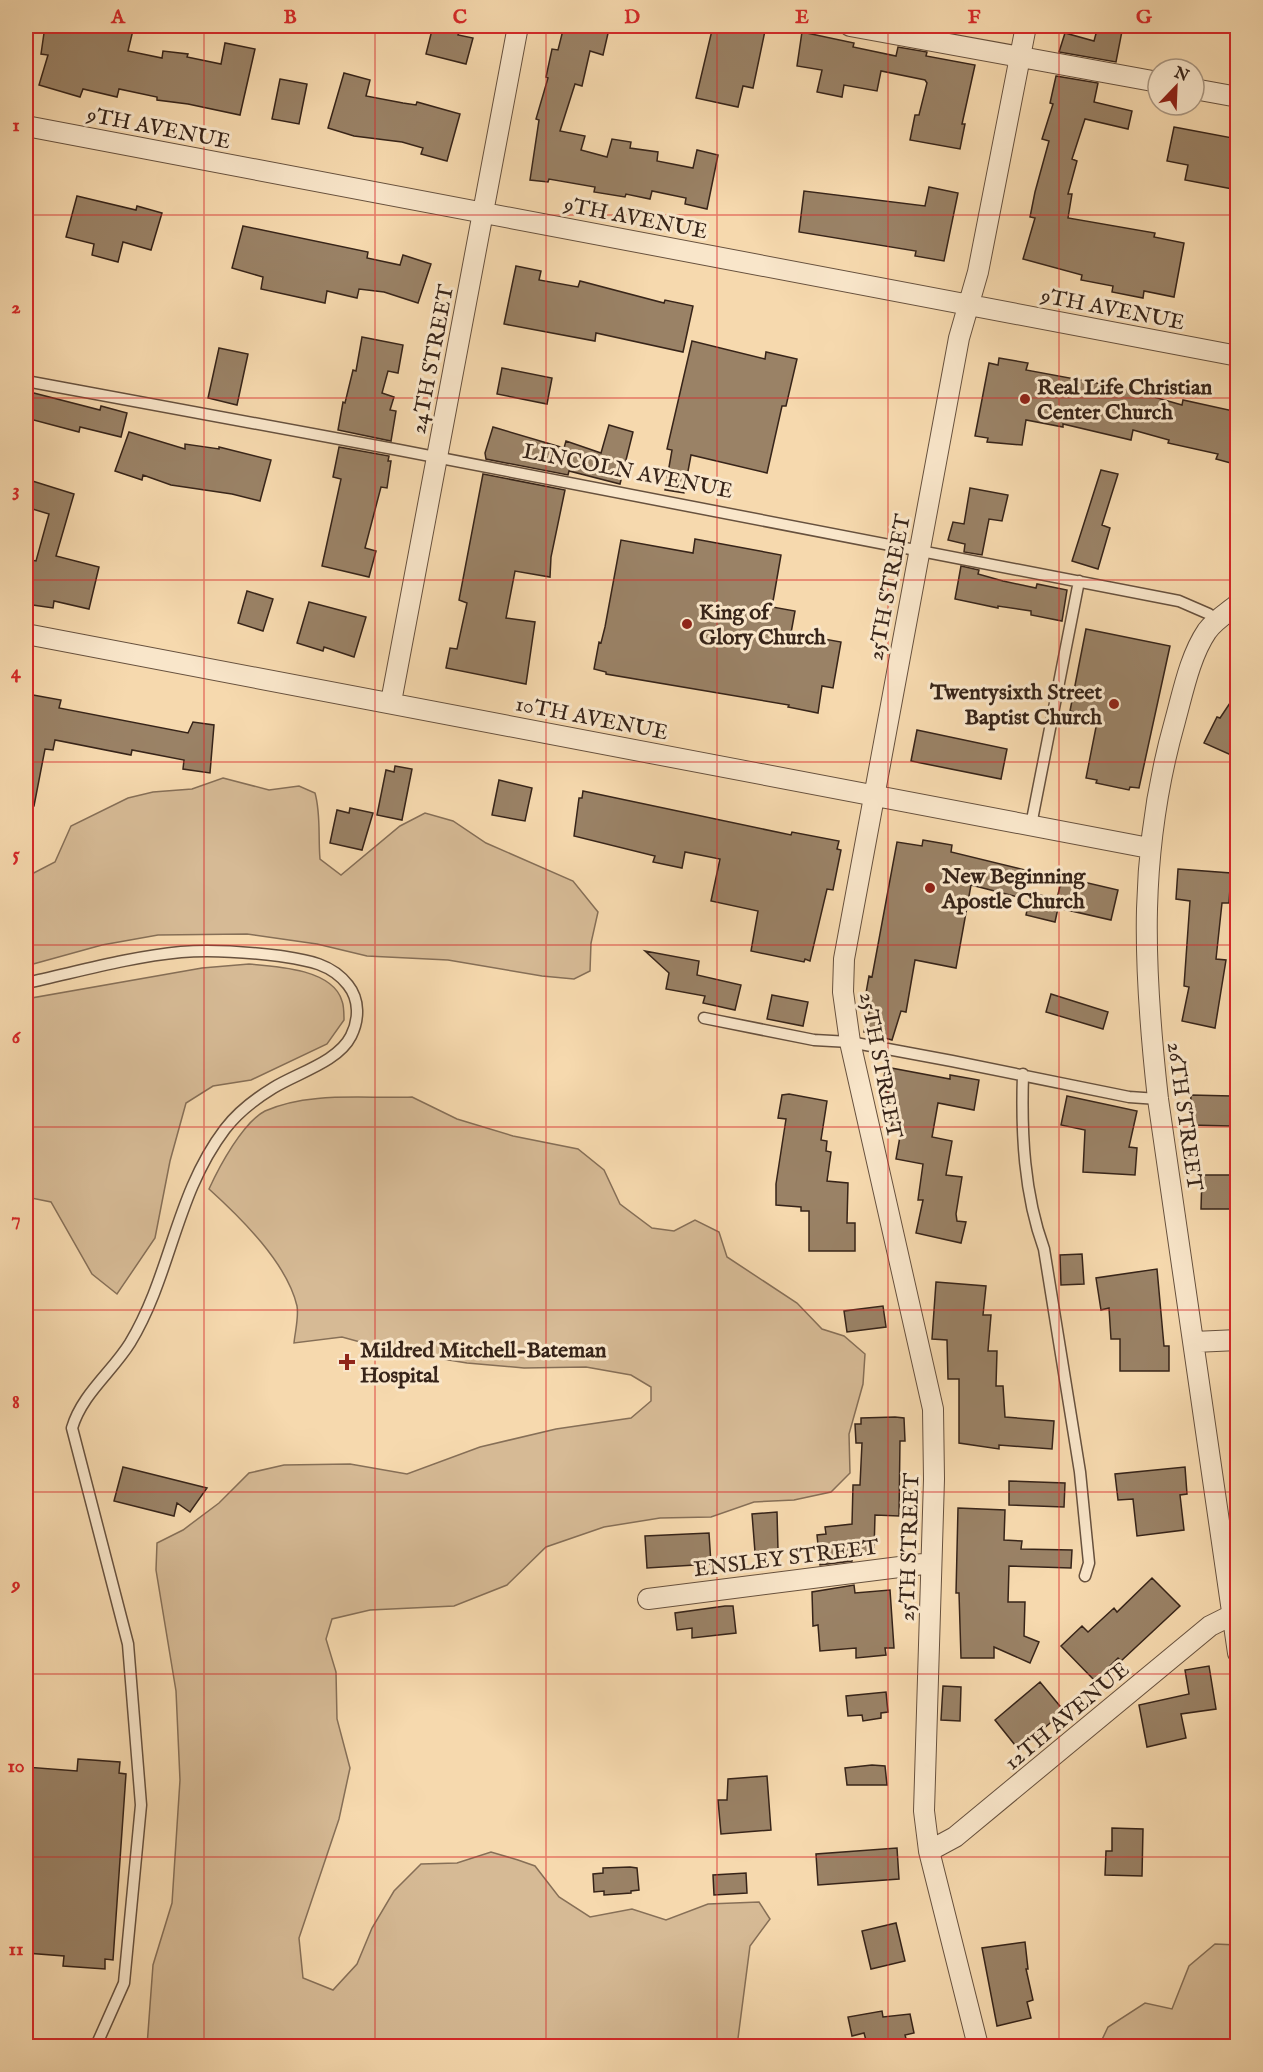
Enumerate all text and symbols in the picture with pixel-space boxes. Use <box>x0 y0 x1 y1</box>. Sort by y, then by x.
text: A <box>110 5 126 30</box>
text: B <box>283 5 297 30</box>
text: C <box>453 5 467 30</box>
text: D <box>624 5 640 30</box>
text: E <box>795 5 809 30</box>
text: F <box>968 5 981 30</box>
text: G <box>1136 5 1153 30</box>
north arrow <box>1146 57 1206 117</box>
text: N <box>1170 63 1192 87</box>
street label: 9TH AVENUE <box>83 101 233 157</box>
text: 1 <box>12 113 20 138</box>
street label: 9TH AVENUE <box>560 191 710 247</box>
street label: 24TH STREET <box>405 282 461 436</box>
street label: 9TH AVENUE <box>1037 282 1187 338</box>
text: 2 <box>11 295 21 320</box>
place label: Real Life Christian Center Church <box>1037 374 1212 427</box>
marker: Real Life Christian Center Church <box>1018 392 1032 406</box>
street label: LINCOLN AVENUE <box>520 438 735 506</box>
text: 3 <box>12 478 20 503</box>
street label: 25TH STREET <box>862 512 918 663</box>
place label: King of Glory Church <box>699 599 826 652</box>
marker: King of Glory Church <box>680 617 694 631</box>
text: 4 <box>11 660 22 685</box>
place label: Twentysixth Street Baptist Church <box>929 679 1102 732</box>
street label: 10TH AVENUE <box>513 690 670 747</box>
marker: Twentysixth Street Baptist Church <box>1107 697 1121 711</box>
text: 5 <box>12 842 20 867</box>
place label: New Beginning Apostle Church <box>941 863 1086 916</box>
marker: New Beginning Apostle Church <box>923 881 937 895</box>
street label: 25TH STREET <box>852 990 908 1141</box>
text: 6 <box>12 1025 22 1050</box>
street label: 26TH STREET <box>1160 1040 1208 1192</box>
text: 7 <box>11 1207 21 1232</box>
place label: Mildred Mitchell-Bateman Hospital <box>360 1337 607 1390</box>
marker: Mildred Mitchell-Bateman Hospital <box>338 1353 356 1371</box>
text: 8 <box>12 1390 20 1415</box>
street label: 25TH STREET <box>893 1472 927 1622</box>
street label: ENSLEY STREET <box>692 1534 880 1584</box>
text: 9 <box>11 1572 21 1597</box>
street label: 12TH AVENUE <box>999 1656 1136 1777</box>
text: 10 <box>7 1754 25 1779</box>
text: 11 <box>9 1937 23 1962</box>

